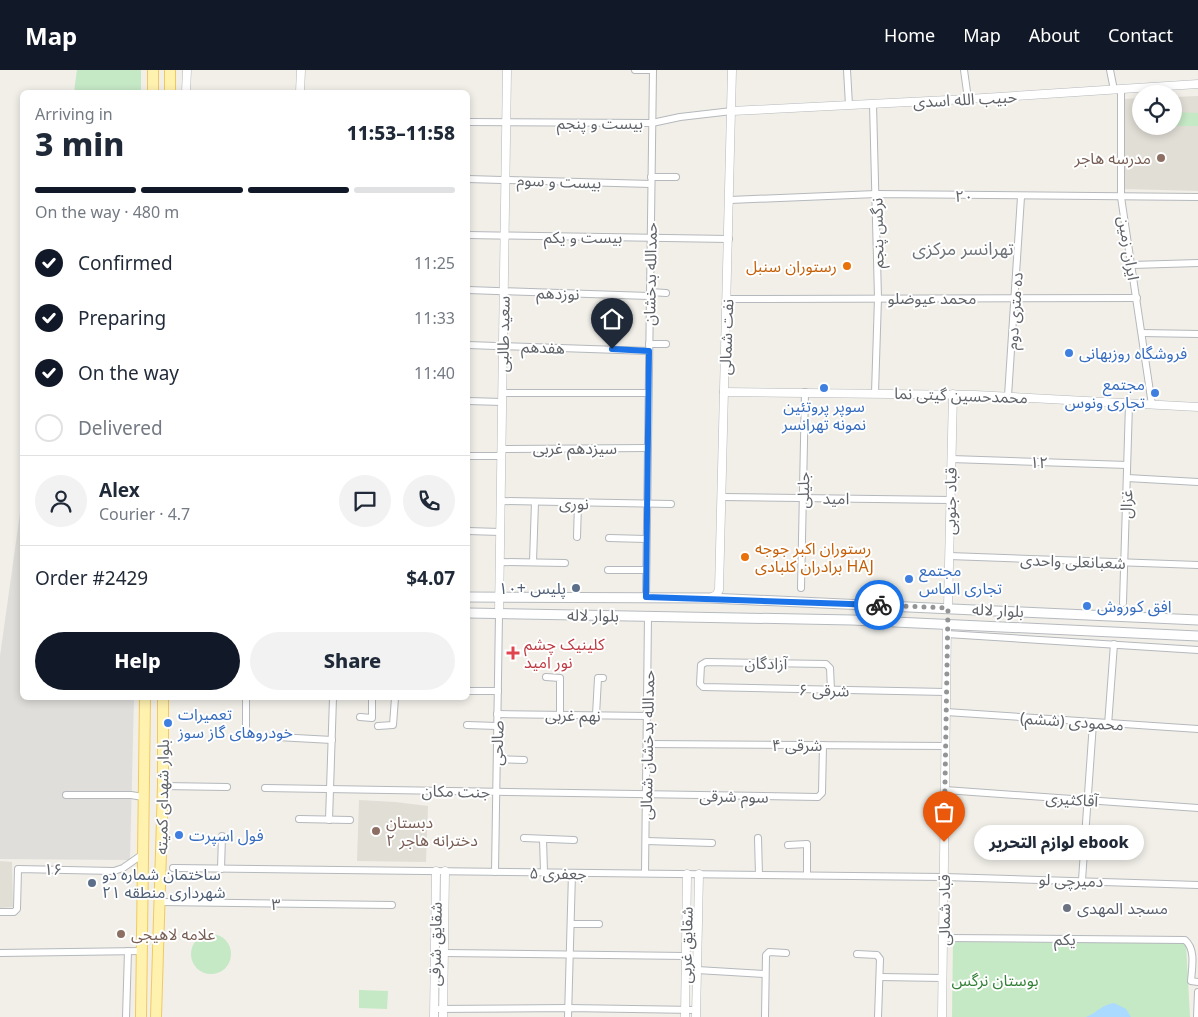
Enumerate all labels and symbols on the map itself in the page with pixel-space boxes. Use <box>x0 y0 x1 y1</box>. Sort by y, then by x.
street label: حبیب الله اسدی <box>912 85 1018 113</box>
street label: بیست و پنجم <box>557 112 643 136</box>
place label: مدرسه هاجر <box>1074 147 1151 169</box>
marker: مدرسه هاجر <box>1155 152 1167 164</box>
street label: بیست و سوم <box>516 169 602 195</box>
street label: ۲۰ <box>955 185 973 207</box>
street label: نرگس پنجم <box>865 198 891 268</box>
street label: ایران زمین <box>1113 214 1145 282</box>
street label: حمدالله بدخشان <box>638 222 662 326</box>
street label: بیست و یکم <box>544 226 622 250</box>
district label: تهرانسر مرکزی <box>912 236 1014 260</box>
place label: رستوران سنبل <box>746 255 837 277</box>
marker: رستوران سنبل <box>841 260 853 272</box>
street label: ده متری دوم <box>1000 271 1030 351</box>
street label: نوزدهم <box>536 281 580 307</box>
street label: محمد عیوضلو <box>888 287 976 309</box>
street label: سعید طالبی <box>491 296 515 372</box>
pin <box>591 298 633 349</box>
street label: نفت شمالی <box>714 299 738 375</box>
street label: هفدهم <box>521 335 565 361</box>
place label: فروشگاه روزبهانی <box>1079 342 1187 364</box>
marker: فروشگاه روزبهانی <box>1063 347 1075 359</box>
place label: مجتمع تجاری ونوس <box>1065 373 1145 413</box>
marker: سوپر پروتئین نمونه تهرانسر <box>818 382 830 394</box>
street label: محمدحسین گیتی نما <box>894 382 1028 408</box>
marker: مجتمع تجاری ونوس <box>1149 387 1161 399</box>
place label: سوپر پروتئین نمونه تهرانسر <box>781 395 866 435</box>
street label: سیزدهم غربی <box>533 437 617 461</box>
street label: ۱۲ <box>1029 451 1049 473</box>
street label: قباد جنوبی <box>938 467 962 535</box>
street label: جلیلی <box>792 471 814 509</box>
street label: امید <box>822 487 850 509</box>
street label: غزال <box>1115 489 1137 519</box>
street label: نوری <box>559 492 589 514</box>
place label: رستوران اکبر جوجه برادران کلبادی HAJ <box>755 537 874 577</box>
street label: شعبانعلی واحدی <box>1020 548 1126 574</box>
marker: رستوران اکبر جوجه برادران کلبادی HAJ <box>739 551 751 563</box>
place label: مجتمع تجاری الماس <box>919 559 1002 599</box>
marker: مجتمع تجاری الماس <box>903 573 915 585</box>
place label: پلیس +۱۰ <box>499 577 566 599</box>
courier <box>854 580 904 630</box>
marker: پلیس +۱۰ <box>570 582 582 594</box>
place label: افق کوروش <box>1097 595 1172 617</box>
street label: بلوار لاله <box>972 598 1024 622</box>
marker: افق کوروش <box>1081 600 1093 612</box>
street label: بلوار لاله <box>567 604 619 626</box>
place label: کلینیک چشم نور امید <box>524 633 605 673</box>
marker: کلینیک چشم نور امید <box>506 646 520 660</box>
street label: آزادگان <box>744 652 789 674</box>
street label: حمدالله بدخشان شمالی <box>635 670 659 820</box>
street label: ۶ شرقی <box>798 679 850 701</box>
place label: تعمیرات خودروهای گاز سوز <box>177 703 293 743</box>
street label: نهم غربی <box>545 704 601 728</box>
street label: محمودی (ششم) <box>1019 706 1125 738</box>
marker: تعمیرات خودروهای گاز سوز <box>162 717 174 729</box>
street label: صالحی <box>486 720 508 766</box>
street label: ۴ شرقی <box>772 734 822 756</box>
street label: بلوار شهدای کمیته <box>150 739 174 855</box>
street label: جنت مکان <box>421 779 491 803</box>
street label: سوم شرقی <box>699 784 769 810</box>
street label: آقاکثیری <box>1045 786 1100 812</box>
pin <box>923 791 965 842</box>
place label: دبستان دخترانه هاجر ۲ <box>386 811 478 851</box>
place label: فول اسپرت <box>189 824 264 846</box>
callout: لوازم التحریر ebook <box>974 824 1144 860</box>
marker: دبستان دخترانه هاجر ۲ <box>370 825 382 837</box>
marker: فول اسپرت <box>173 829 185 841</box>
street label: ۱۶ <box>44 858 62 880</box>
street label: جعفری ۵ <box>529 861 587 885</box>
place label: ساختمان شماره دو شهرداری منطقه ۲۱ <box>102 863 226 903</box>
street label: دمیرچی لو <box>1038 868 1104 892</box>
street label: قباد شمالی <box>933 874 955 946</box>
marker: ساختمان شماره دو شهرداری منطقه ۲۱ <box>86 877 98 889</box>
street label: ۳ <box>271 893 281 915</box>
place label: مسجد المهدی <box>1077 897 1168 919</box>
street label: شقایق شرقی <box>423 902 447 986</box>
marker: مسجد المهدی <box>1061 902 1073 914</box>
street label: شقایق غربی <box>674 906 698 984</box>
place label: علامه لاهیجی <box>131 923 215 945</box>
marker: علامه لاهیجی <box>115 928 127 940</box>
street label: یکم <box>1054 928 1076 952</box>
park label: بوستان نرگس <box>951 969 1039 991</box>

